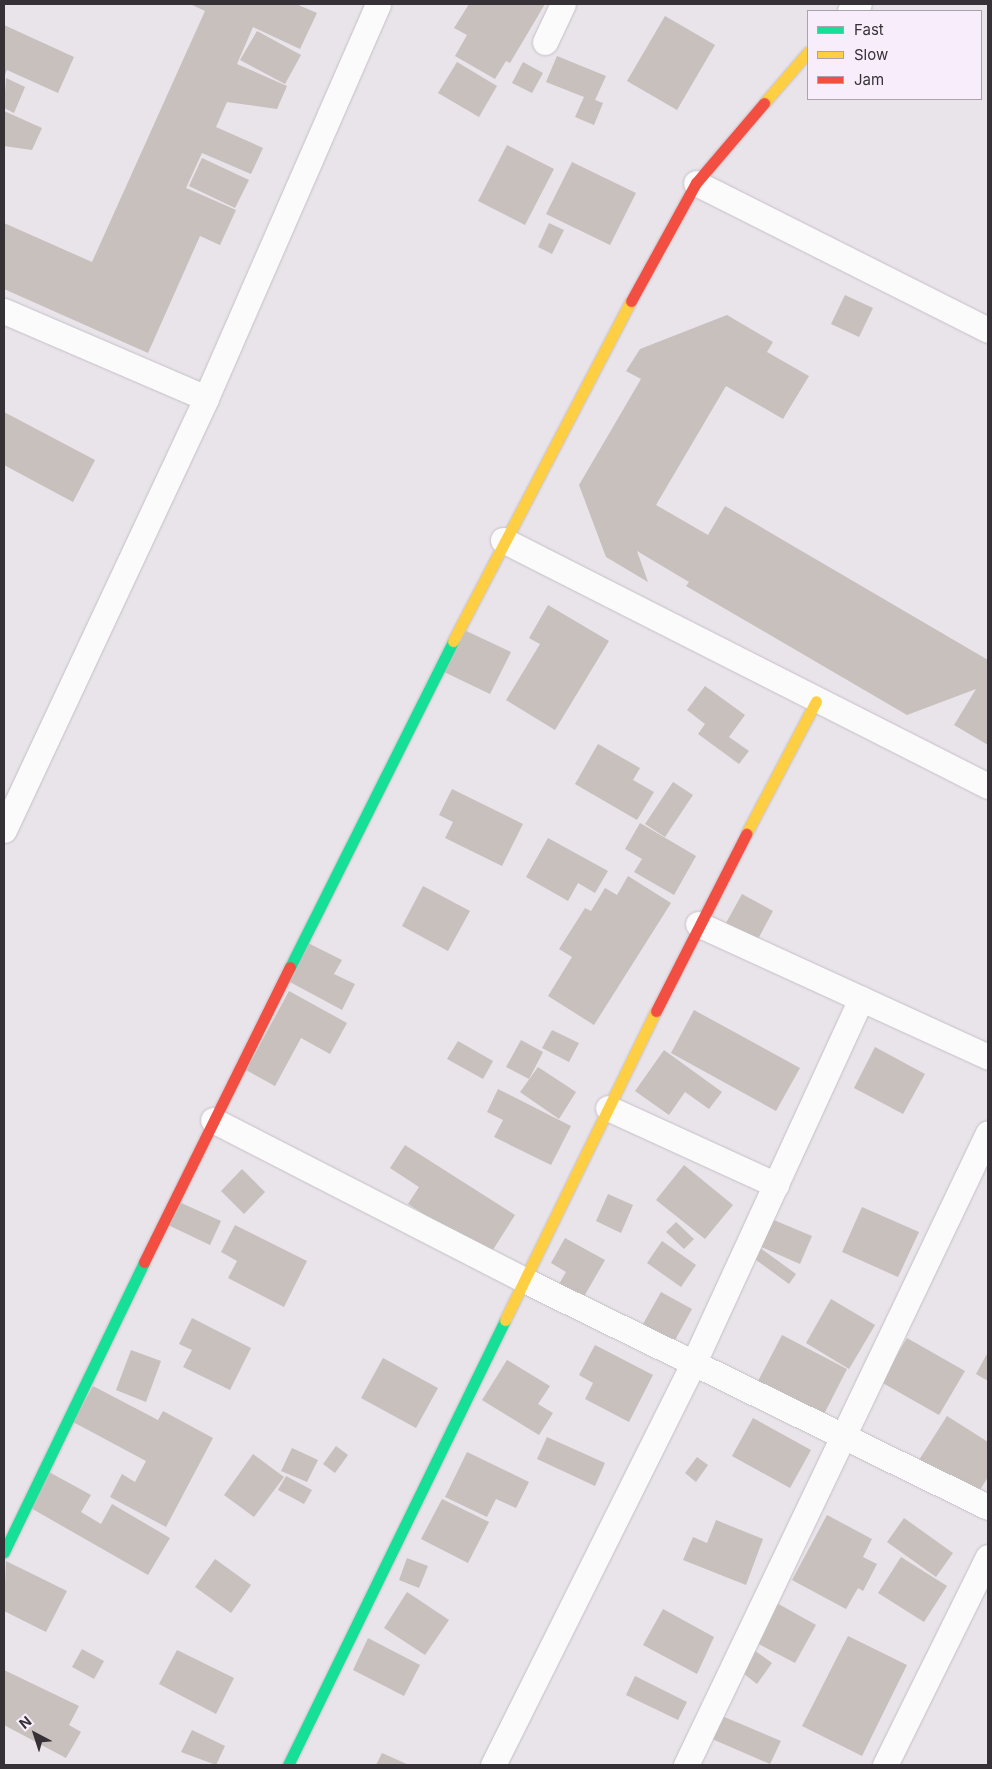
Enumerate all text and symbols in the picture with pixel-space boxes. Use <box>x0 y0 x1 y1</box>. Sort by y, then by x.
legend <box>807 10 982 100</box>
text: Fast <box>854 20 884 39</box>
text: Slow <box>854 45 888 64</box>
text: Jam <box>854 70 884 89</box>
north arrow <box>10 1709 60 1759</box>
text: N <box>15 1712 35 1732</box>

